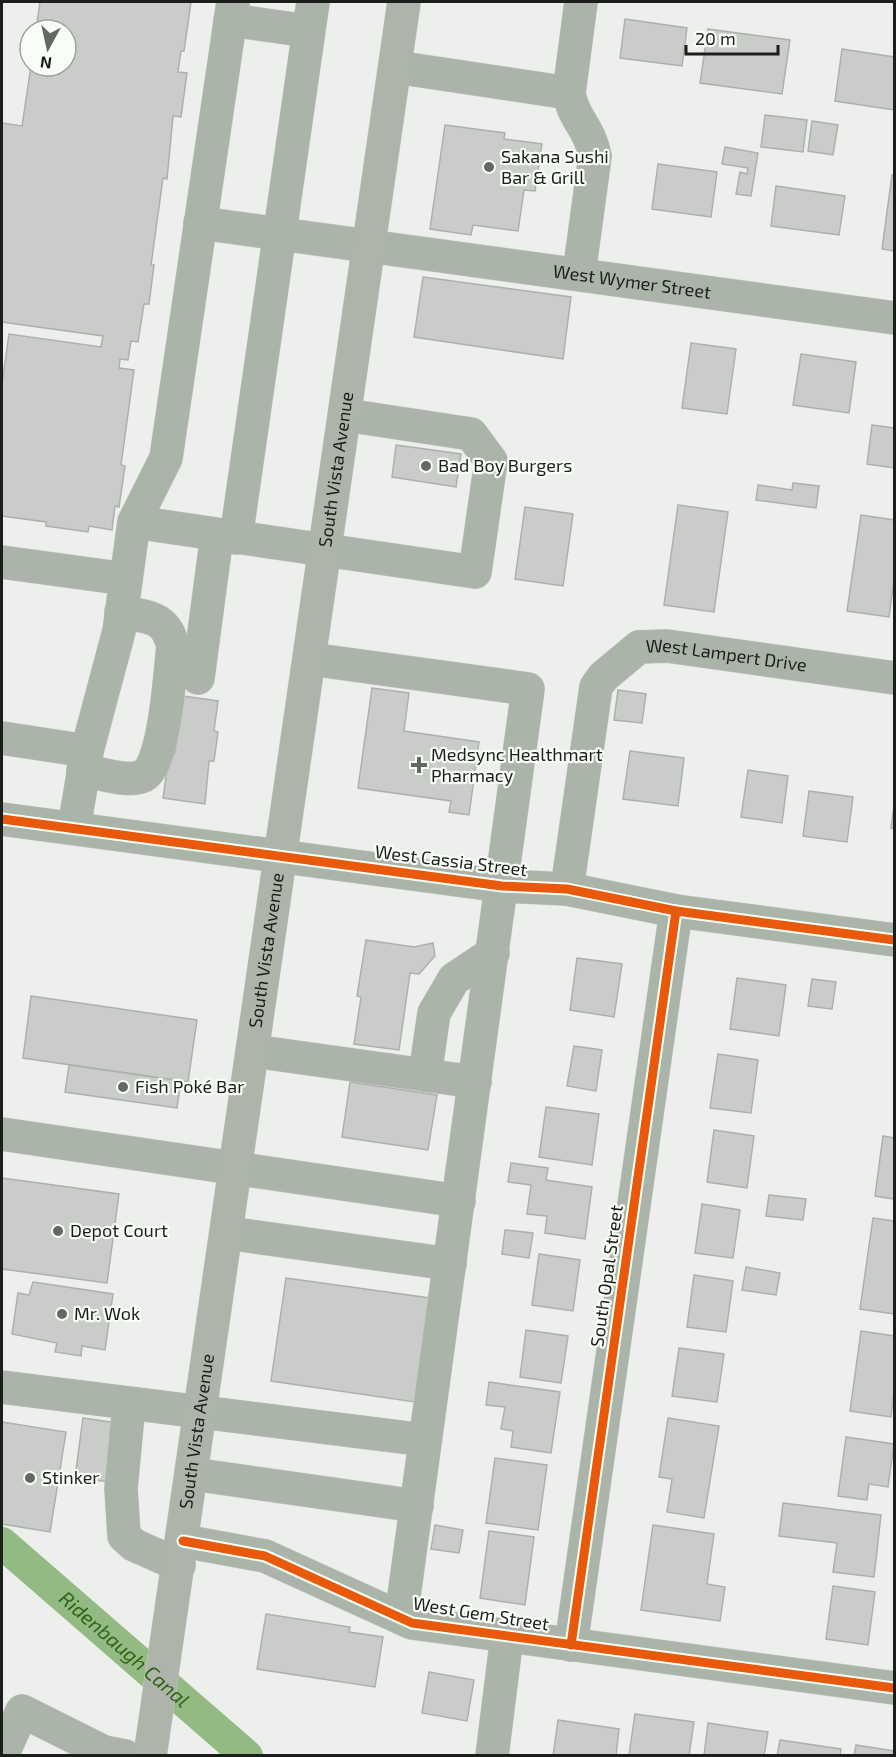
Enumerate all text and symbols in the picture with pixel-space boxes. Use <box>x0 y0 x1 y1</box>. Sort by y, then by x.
north arrow <box>18 18 78 78</box>
scale bar <box>686 18 778 56</box>
text: 20 m <box>695 27 736 49</box>
text: N <box>39 53 53 74</box>
place label: Sakana Sushi Bar & Grill <box>501 145 609 188</box>
marker: Sakana Sushi Bar & Grill <box>482 160 496 174</box>
street label: West Wymer Street <box>552 259 713 303</box>
street label: South Vista Avenue <box>313 390 357 548</box>
place label: Bad Boy Burgers <box>438 454 572 476</box>
marker: Bad Boy Burgers <box>419 459 433 473</box>
street label: West Lampert Drive <box>645 633 808 676</box>
place label: Medsync Healthmart Pharmacy <box>431 743 603 786</box>
marker: Medsync Healthmart Pharmacy <box>412 758 426 772</box>
street label: West Cassia Street <box>374 840 529 880</box>
street label: South Vista Avenue <box>244 871 288 1029</box>
place label: Fish Poké Bar <box>135 1075 244 1097</box>
marker: Fish Poké Bar <box>116 1080 130 1094</box>
street label: South Opal Street <box>585 1203 627 1348</box>
place label: Depot Court <box>70 1219 168 1241</box>
marker: Depot Court <box>51 1224 65 1238</box>
place label: Mr. Wok <box>74 1302 140 1324</box>
marker: Mr. Wok <box>55 1307 69 1321</box>
street label: South Vista Avenue <box>174 1352 218 1510</box>
place label: Stinker <box>42 1466 100 1488</box>
marker: Stinker <box>23 1471 37 1485</box>
water label: Ridenbaugh Canal <box>55 1586 195 1712</box>
street label: West Gem Street <box>412 1591 551 1635</box>

